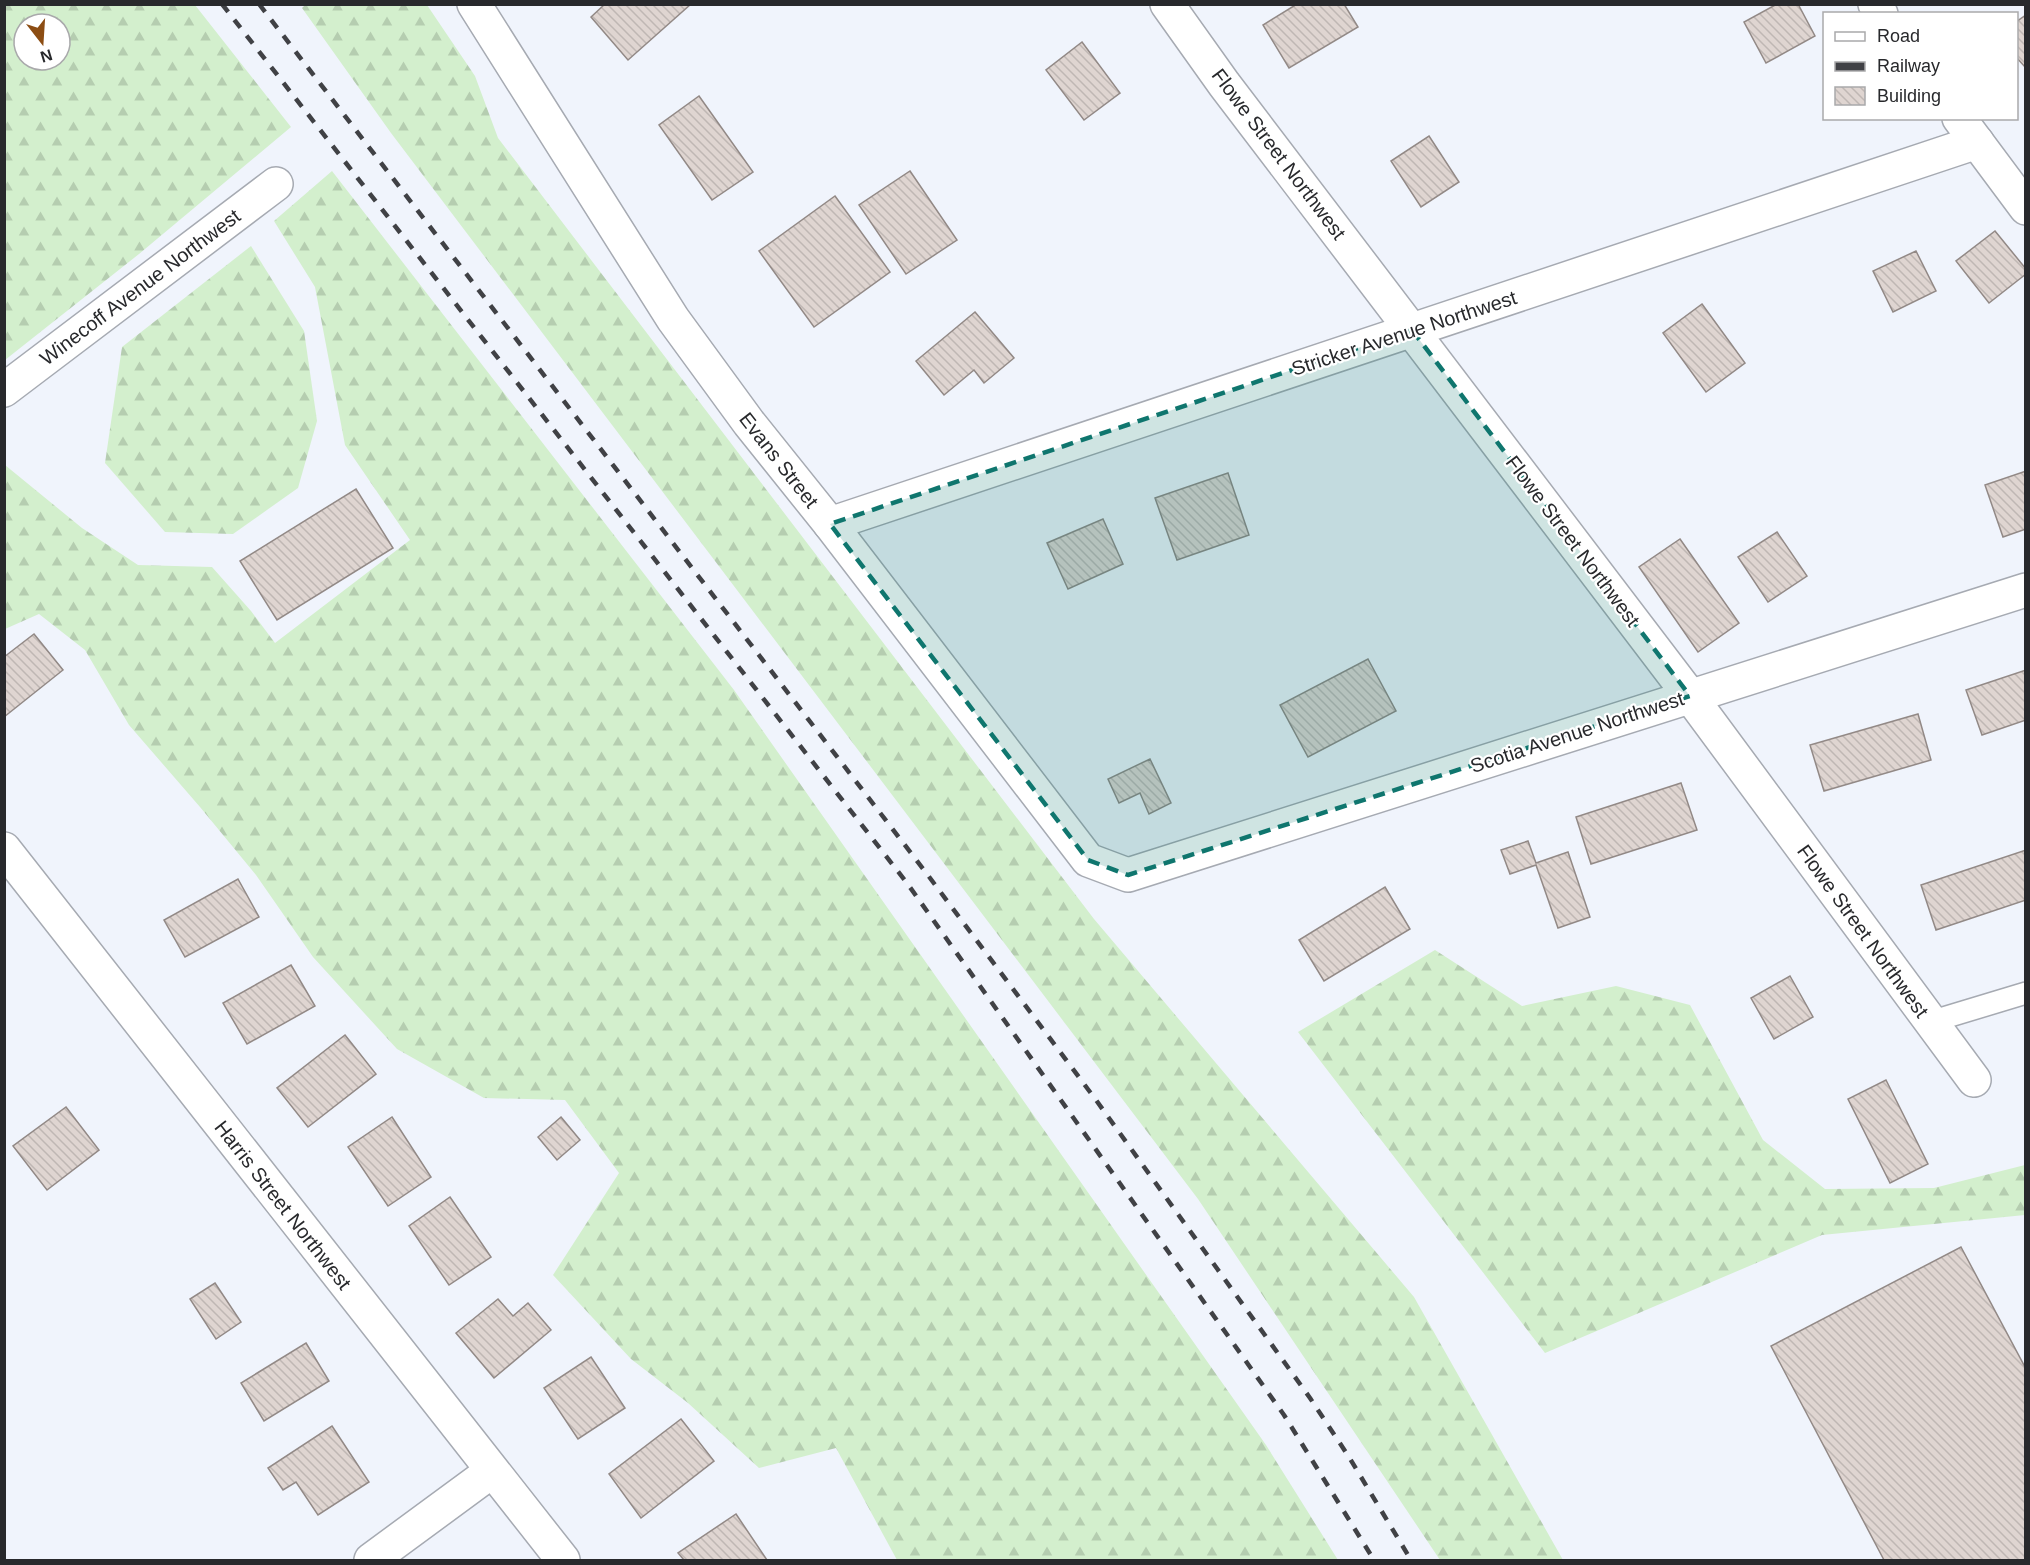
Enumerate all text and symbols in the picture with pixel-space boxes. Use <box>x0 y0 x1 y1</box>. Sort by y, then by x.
north arrow <box>12 12 72 72</box>
legend <box>1823 12 2018 120</box>
text: Road <box>1877 26 1920 46</box>
text: N <box>38 46 54 66</box>
text: Railway <box>1877 56 1940 76</box>
street label: Flowe Street Northwest <box>1208 64 1351 244</box>
text: Building <box>1877 86 1941 106</box>
street label: Winecoff Avenue Northwest <box>36 204 245 369</box>
street label: Stricker Avenue Northwest <box>1289 286 1520 380</box>
street label: Evans Street <box>735 408 823 512</box>
street label: Flowe Street Northwest <box>1502 451 1645 631</box>
street label: Scotia Avenue Northwest <box>1468 687 1687 777</box>
street label: Flowe Street Northwest <box>1793 840 1933 1022</box>
street label: Harris Street Northwest <box>210 1116 356 1294</box>

